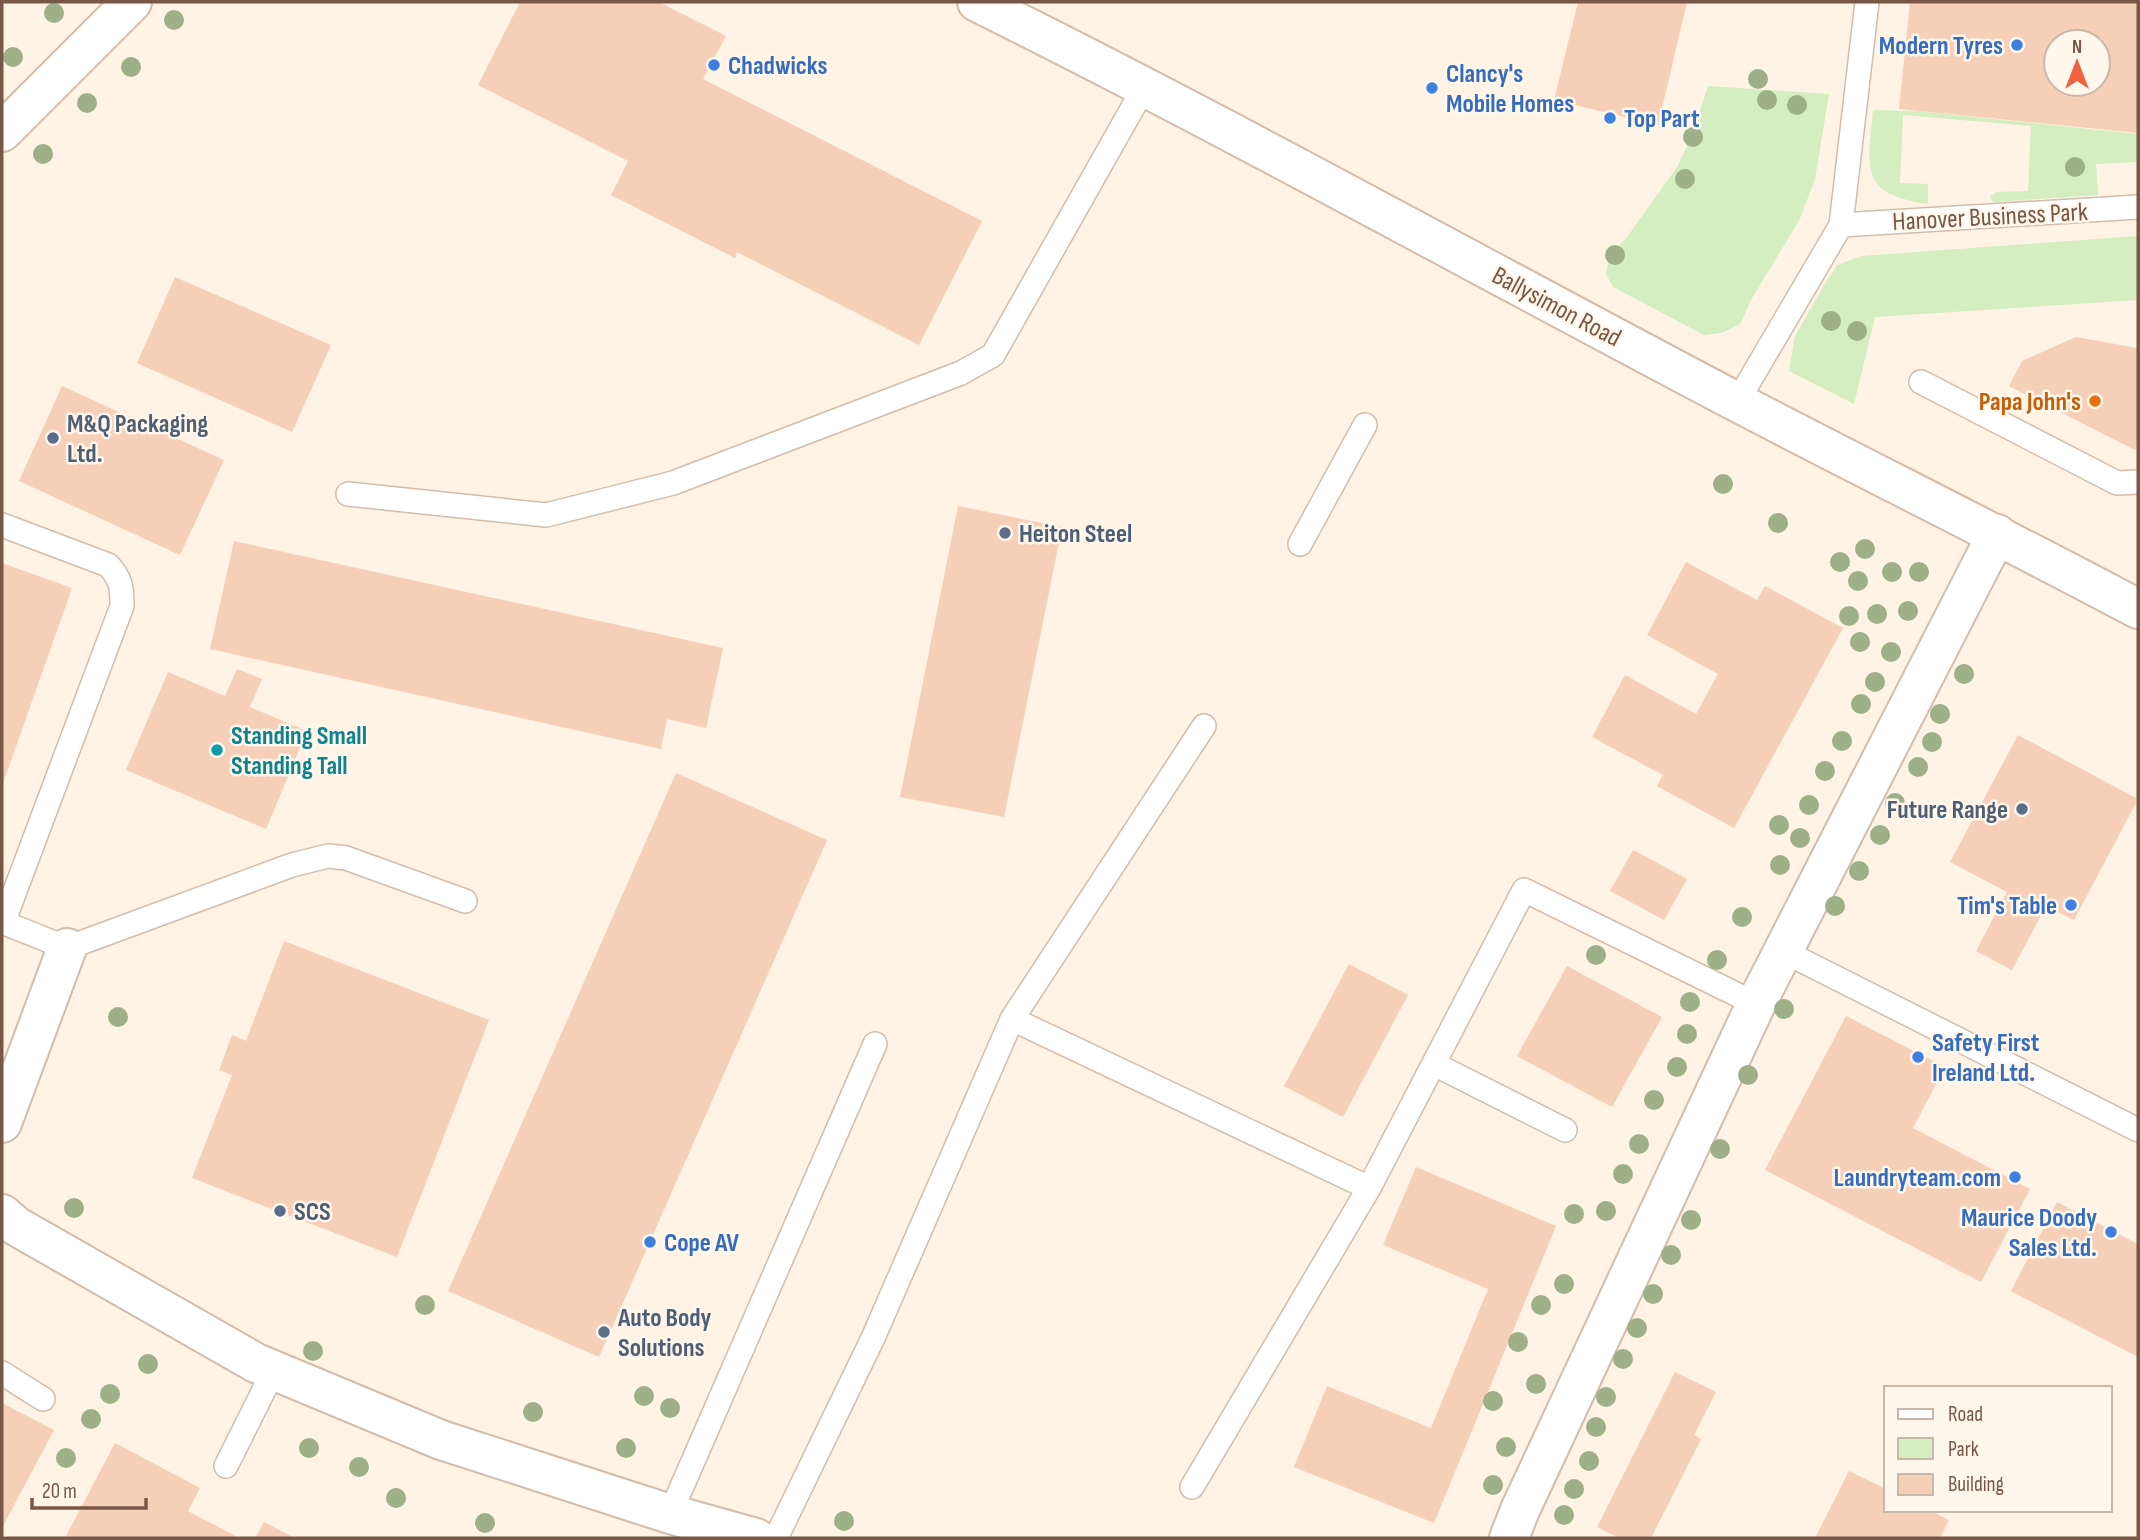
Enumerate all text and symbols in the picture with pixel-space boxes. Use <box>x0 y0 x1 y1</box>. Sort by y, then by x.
north arrow <box>2042 28 2112 98</box>
place label: Modern Tyres <box>1879 31 2003 62</box>
text: N <box>2072 36 2082 59</box>
marker: Modern Tyres <box>2009 37 2025 53</box>
place label: Chadwicks <box>728 51 827 82</box>
marker: Chadwicks <box>706 57 722 73</box>
place label: Clancy's Mobile Homes <box>1446 59 1574 120</box>
marker: Clancy's Mobile Homes <box>1424 80 1440 96</box>
place label: Top Part <box>1624 104 1700 135</box>
marker: Top Part <box>1602 110 1618 126</box>
street label: Hanover Business Park <box>1892 197 2089 238</box>
street label: Ballysimon Road <box>1487 260 1626 354</box>
place label: Papa John's <box>1979 387 2081 418</box>
marker: Papa John's <box>2087 393 2103 409</box>
place label: M&Q Packaging Ltd. <box>67 409 208 470</box>
marker: M&Q Packaging Ltd. <box>45 430 61 446</box>
place label: Heiton Steel <box>1019 519 1132 550</box>
marker: Heiton Steel <box>997 525 1013 541</box>
place label: Standing Small Standing Tall <box>231 721 367 782</box>
marker: Standing Small Standing Tall <box>209 742 225 758</box>
place label: Future Range <box>1887 795 2008 826</box>
marker: Future Range <box>2014 801 2030 817</box>
place label: Tim's Table <box>1957 891 2057 922</box>
marker: Tim's Table <box>2063 897 2079 913</box>
place label: Safety First Ireland Ltd. <box>1932 1028 2040 1089</box>
marker: Safety First Ireland Ltd. <box>1910 1049 1926 1065</box>
place label: Laundryteam.com <box>1834 1163 2001 1194</box>
marker: Laundryteam.com <box>2007 1169 2023 1185</box>
place label: SCS <box>294 1197 331 1228</box>
marker: SCS <box>272 1203 288 1219</box>
place label: Maurice Doody Sales Ltd. <box>1961 1203 2097 1264</box>
marker: Maurice Doody Sales Ltd. <box>2103 1224 2119 1240</box>
place label: Cope AV <box>664 1228 739 1259</box>
marker: Cope AV <box>642 1234 658 1250</box>
place label: Auto Body Solutions <box>617 1303 712 1364</box>
marker: Auto Body Solutions <box>596 1324 612 1340</box>
legend <box>1884 1386 2112 1512</box>
text: Road <box>1948 1402 1983 1427</box>
text: Park <box>1948 1437 1979 1462</box>
scale bar <box>32 1466 145 1510</box>
text: Building <box>1948 1472 2004 1497</box>
text: 20 m <box>42 1479 77 1504</box>

